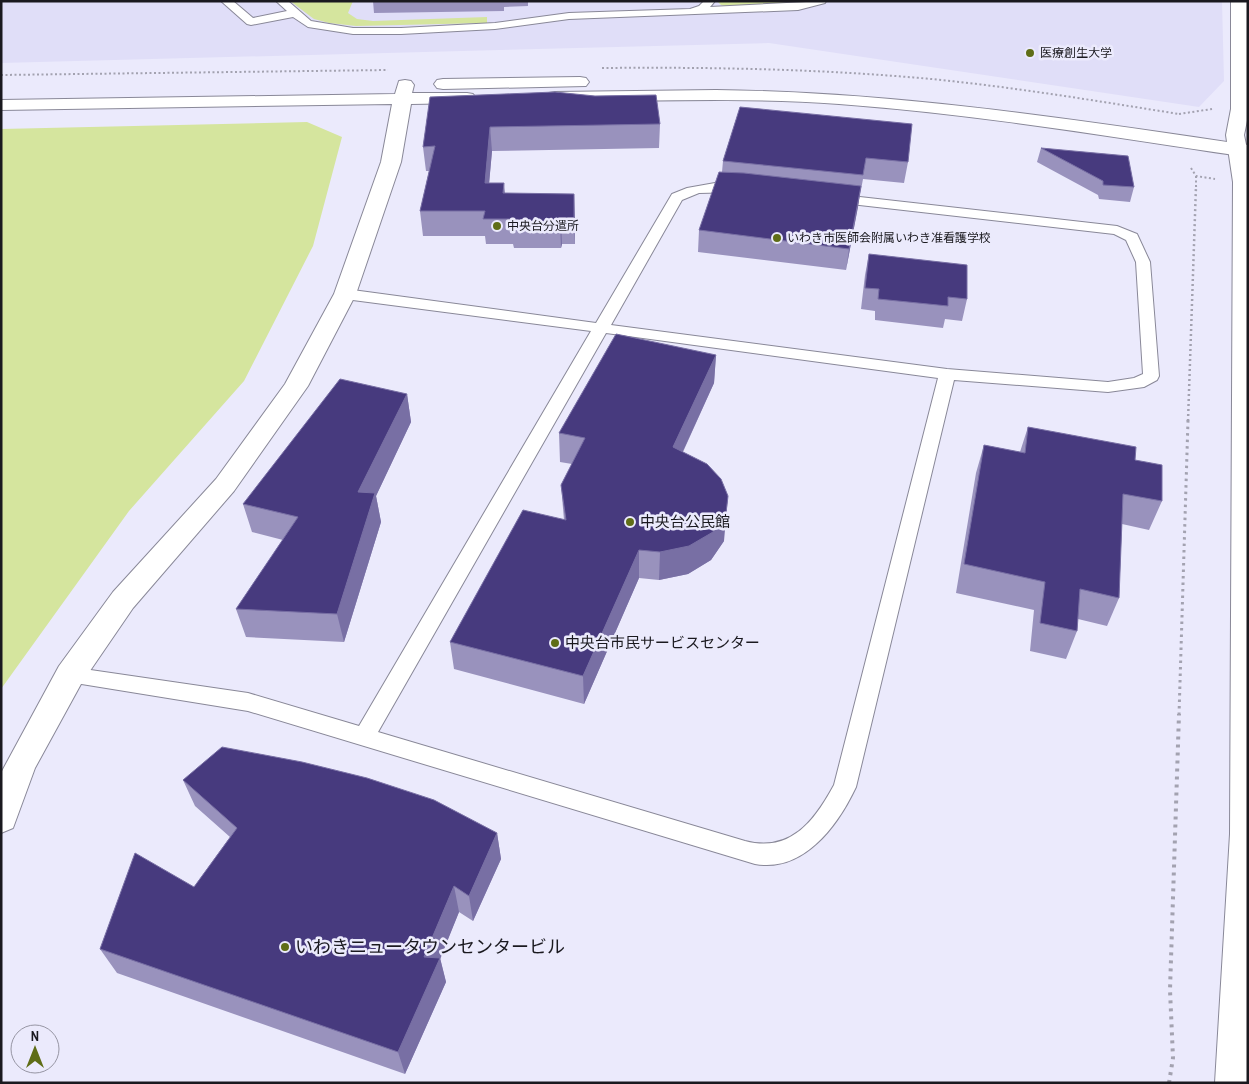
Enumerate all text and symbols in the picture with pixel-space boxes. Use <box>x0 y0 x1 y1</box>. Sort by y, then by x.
place label: 医療創生大学 <box>1040 45 1112 61</box>
marker: 医療創生大学 <box>1024 47 1036 59</box>
place label: 中央台分遣所 <box>507 218 579 234</box>
marker: 中央台分遣所 <box>491 220 503 232</box>
place label: いわき市医師会附属いわき准看護学校 <box>787 230 991 246</box>
marker: いわき市医師会附属いわき准看護学校 <box>771 232 783 244</box>
place label: 中央台公民館 <box>640 511 730 532</box>
marker: 中央台公民館 <box>624 516 636 528</box>
place label: 中央台市民サービスセンター <box>565 632 760 653</box>
marker: 中央台市民サービスセンター <box>549 637 561 649</box>
place label: いわきニュータウンセンタービル <box>295 934 565 959</box>
marker: いわきニュータウンセンタービル <box>279 941 291 953</box>
north arrow <box>10 1024 60 1074</box>
text: N <box>31 1027 39 1045</box>

